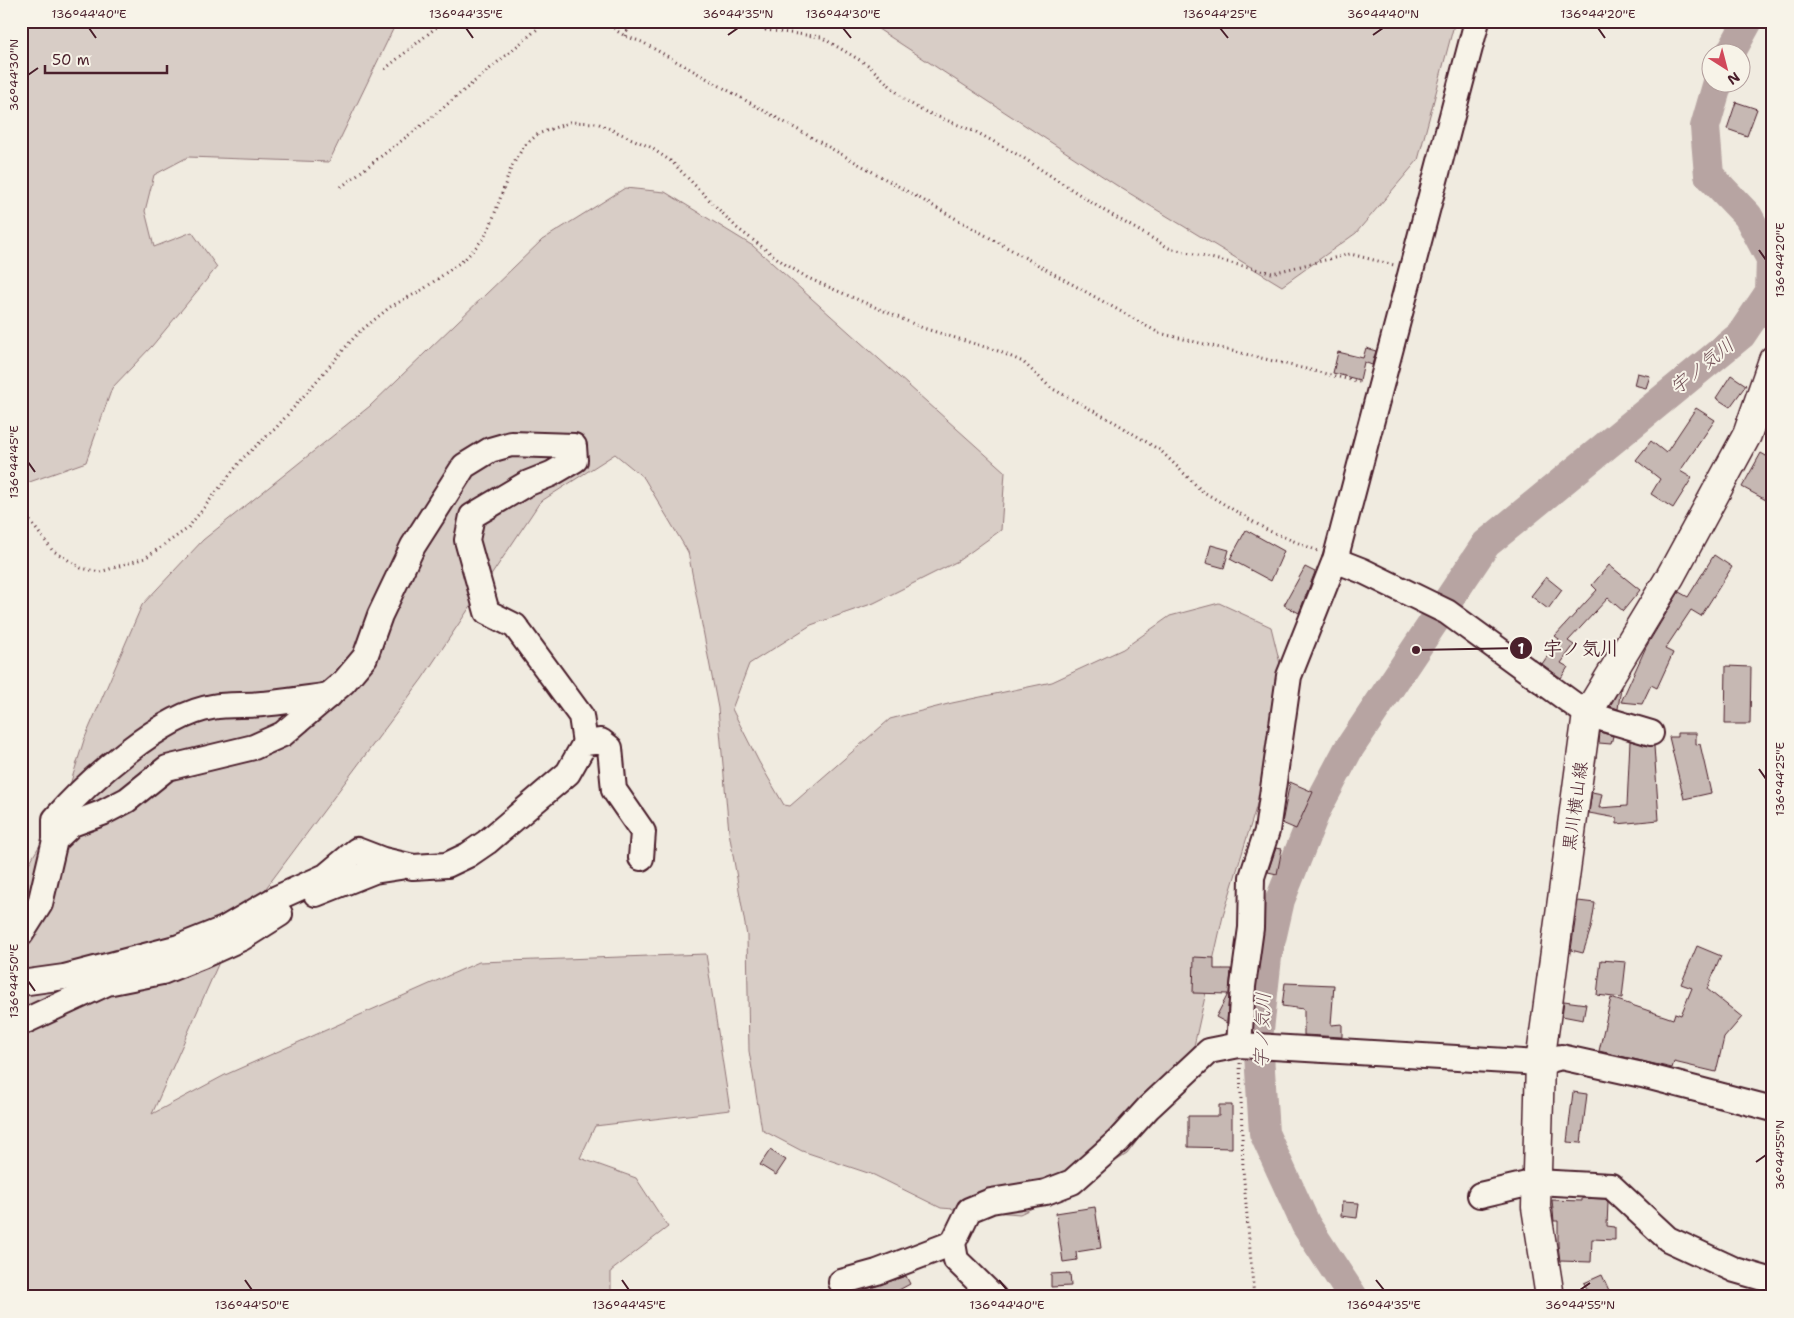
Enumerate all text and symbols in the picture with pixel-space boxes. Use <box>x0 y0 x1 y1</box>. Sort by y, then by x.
text: 136°44'40"E <box>51 6 127 22</box>
text: 136°44'35"E <box>429 6 503 22</box>
text: 36°44'35"N <box>703 6 773 22</box>
text: 136°44'30"E <box>805 6 881 22</box>
text: 136°44'25"E <box>1183 6 1257 22</box>
text: 36°44'40"N <box>1347 6 1419 22</box>
text: 136°44'20"E <box>1561 6 1635 22</box>
text: 36°44'30"N <box>6 39 22 111</box>
scale bar <box>45 42 168 74</box>
north arrow <box>1702 42 1752 92</box>
text: 50 m <box>52 50 90 70</box>
text: N <box>1724 68 1743 89</box>
text: 136°44'20"E <box>1772 223 1788 297</box>
water label: 宇ノ気川 <box>1665 332 1739 400</box>
text: 136°44'45"E <box>6 425 22 499</box>
callout: 宇ノ気川 <box>1508 631 1629 665</box>
text: 宇ノ気川 <box>1543 636 1619 661</box>
text: 1 <box>1518 639 1525 659</box>
text: 136°44'25"E <box>1772 742 1788 816</box>
street label: 黒川横山線 <box>1557 760 1593 852</box>
text: 136°44'50"E <box>6 944 22 1018</box>
water label: 宇ノ気川 <box>1248 992 1276 1068</box>
text: 36°44'55"N <box>1772 1120 1788 1190</box>
text: 136°44'50"E <box>215 1297 289 1313</box>
text: 136°44'45"E <box>592 1297 666 1313</box>
text: 136°44'40"E <box>969 1297 1045 1313</box>
text: 136°44'35"E <box>1347 1297 1421 1313</box>
text: 36°44'55"N <box>1545 1297 1615 1313</box>

